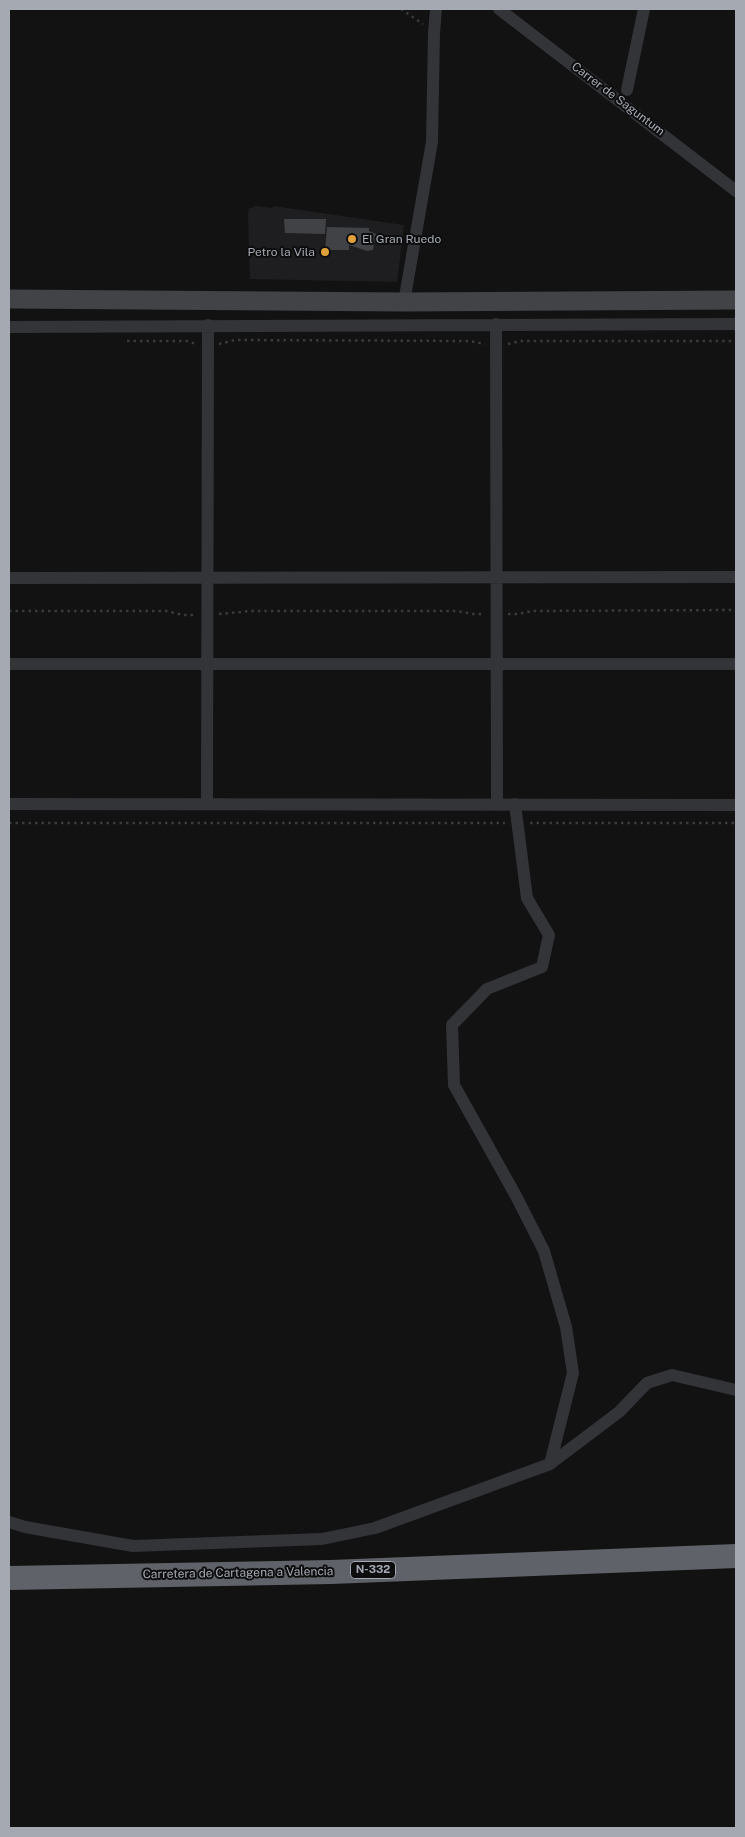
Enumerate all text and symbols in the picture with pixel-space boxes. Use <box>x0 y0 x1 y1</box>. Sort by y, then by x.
street label: Carrer de Saguntum <box>569 59 667 139</box>
place label: El Gran Ruedo <box>362 232 441 246</box>
marker: El Gran Ruedo <box>346 233 358 245</box>
place label: Petro la Vila <box>248 245 315 259</box>
marker: Petro la Vila <box>319 246 331 258</box>
road number: N-332 <box>350 1562 396 1578</box>
street label: Carretera de Cartagena a Valencia <box>142 1564 334 1582</box>

